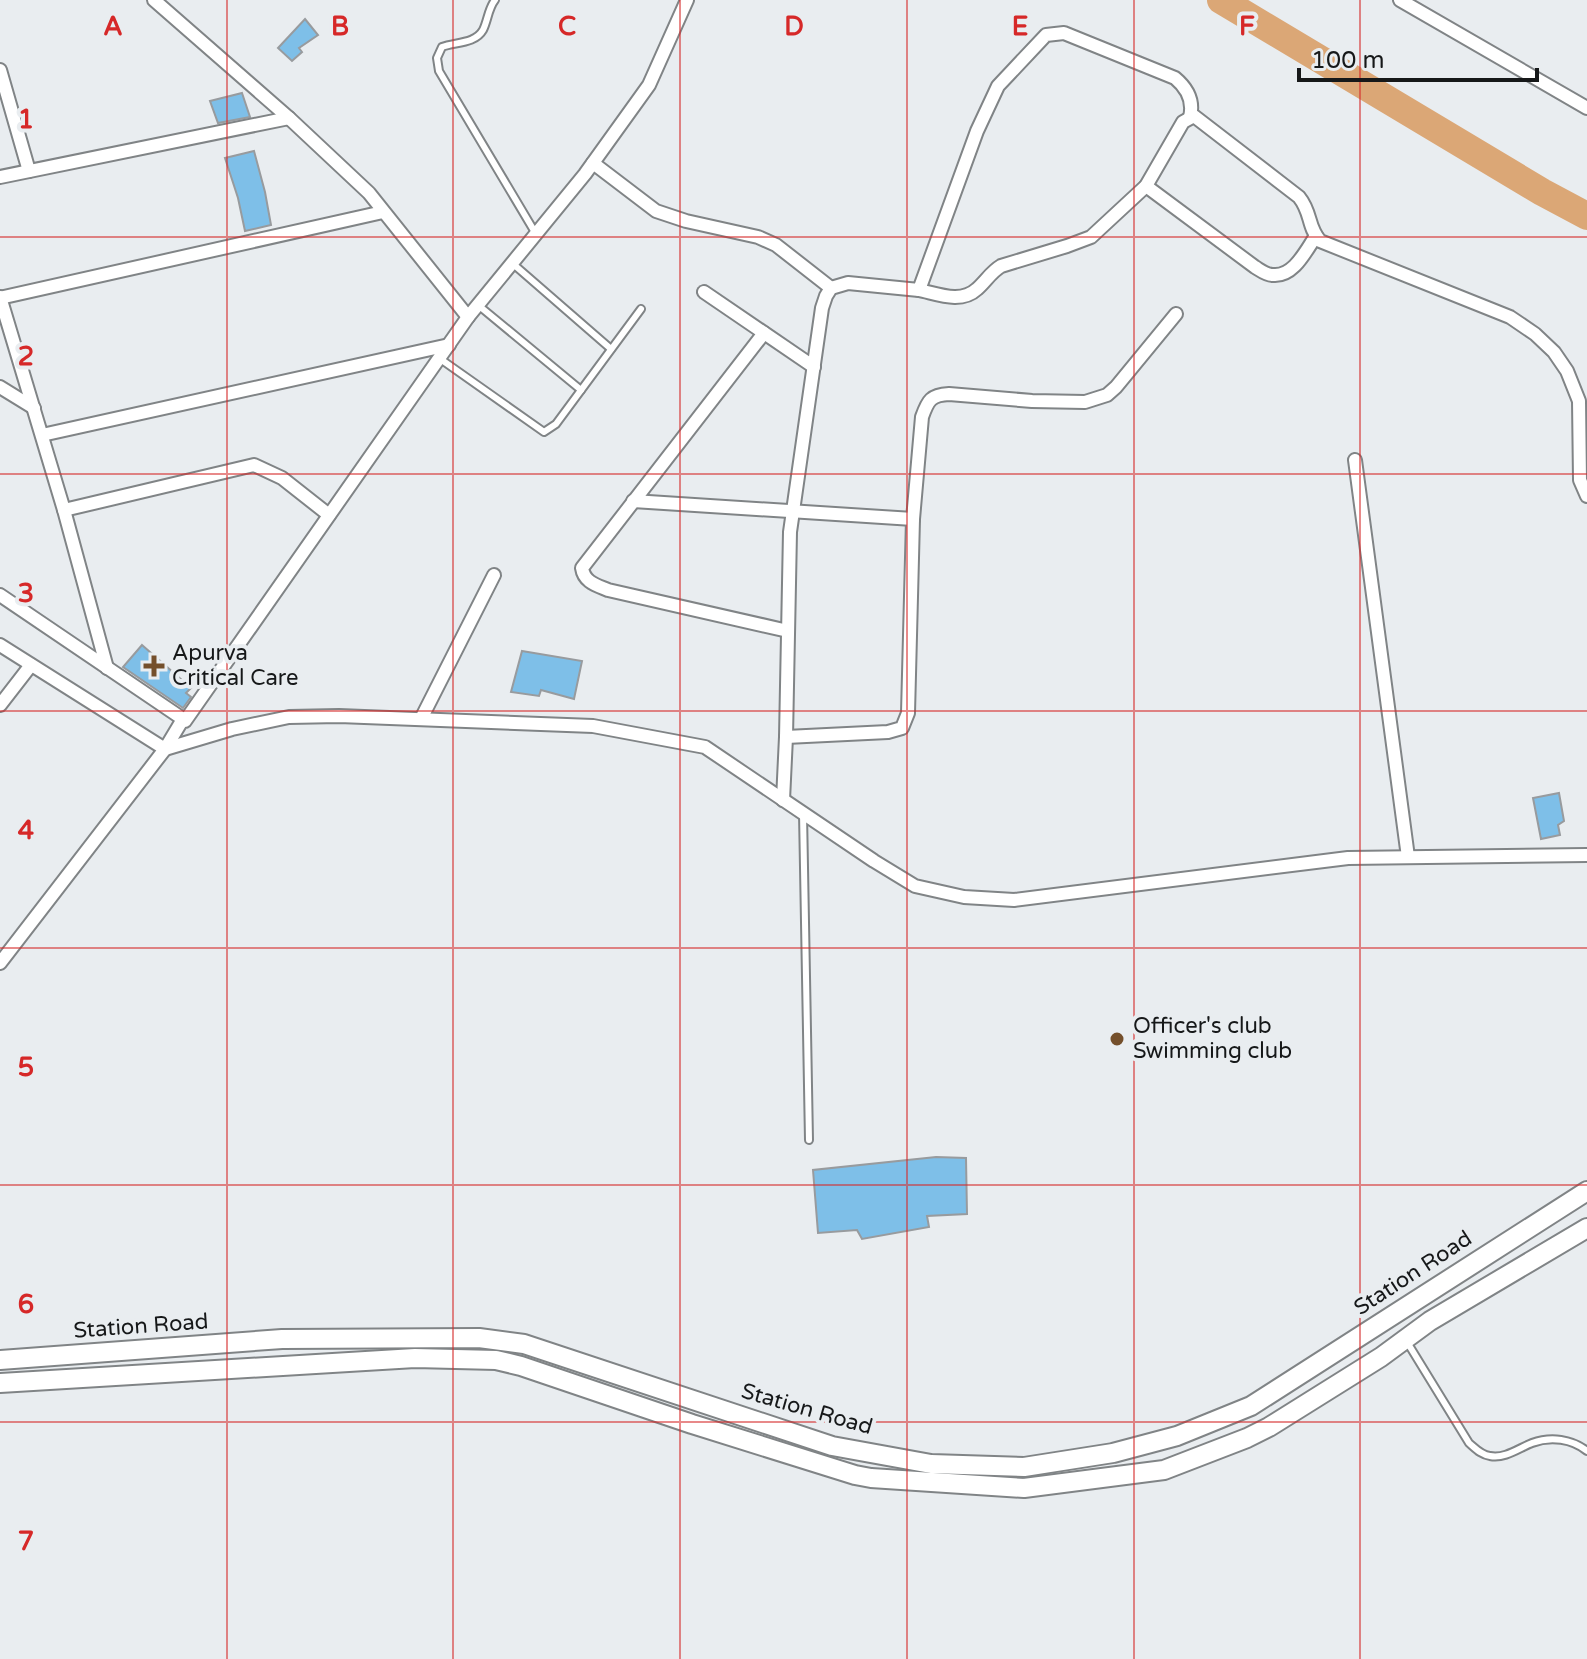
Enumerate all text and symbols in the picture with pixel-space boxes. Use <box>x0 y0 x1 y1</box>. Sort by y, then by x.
text: A <box>103 11 123 42</box>
text: B <box>331 11 349 42</box>
text: C <box>558 11 576 42</box>
text: D <box>784 11 804 42</box>
text: E <box>1012 11 1028 42</box>
text: F <box>1239 11 1255 42</box>
scale bar <box>1299 32 1537 82</box>
text: 100 m <box>1311 46 1385 75</box>
text: 1 <box>18 104 34 135</box>
text: 2 <box>18 341 34 372</box>
text: 3 <box>18 578 34 609</box>
place label: Apurva Critical Care <box>172 640 298 691</box>
marker: Apurva Critical Care <box>143 655 165 677</box>
text: 4 <box>18 815 34 846</box>
place label: Officer's club Swimming club <box>1133 1013 1292 1064</box>
marker: Officer's club Swimming club <box>1108 1030 1126 1048</box>
text: 5 <box>18 1052 34 1083</box>
street label: Station Road <box>1349 1225 1477 1321</box>
text: 6 <box>18 1289 34 1320</box>
street label: Station Road <box>73 1308 209 1344</box>
street label: Station Road <box>738 1378 876 1440</box>
text: 7 <box>18 1526 34 1557</box>

